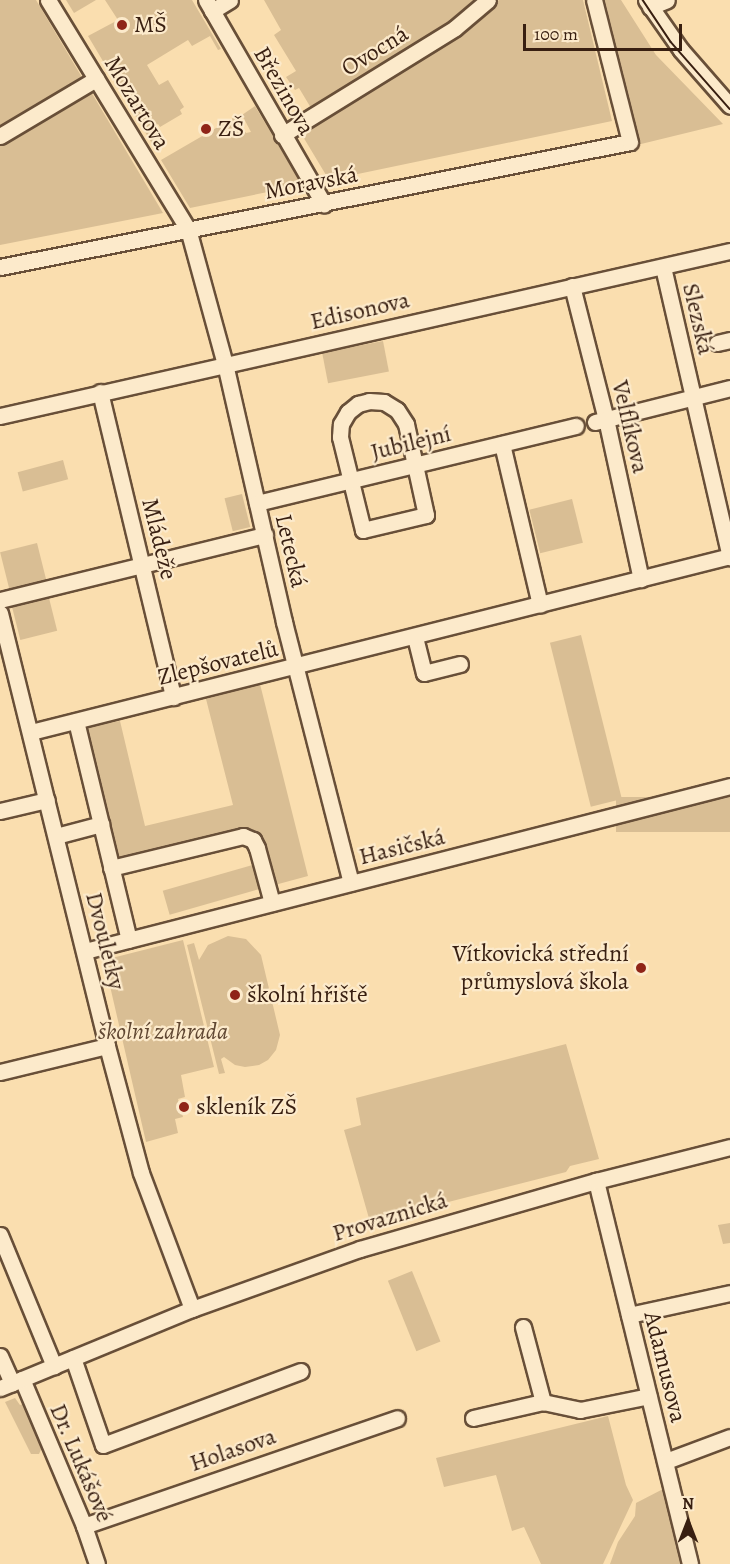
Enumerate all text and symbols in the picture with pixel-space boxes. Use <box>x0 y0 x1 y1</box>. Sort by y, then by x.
place label: MŠ <box>134 11 167 39</box>
scale bar <box>526 12 685 50</box>
marker: MŠ <box>115 18 129 32</box>
street label: Ovocná <box>336 19 414 83</box>
text: 100 m <box>534 22 578 46</box>
street label: Březinova <box>247 41 321 141</box>
street label: Mozartova <box>98 51 176 155</box>
place label: ZŠ <box>218 115 244 143</box>
marker: ZŠ <box>199 122 213 136</box>
street label: Moravská <box>262 160 360 206</box>
street label: Slezská <box>676 280 720 358</box>
street label: Edisonova <box>308 286 412 336</box>
street label: Velflíkova <box>605 378 655 476</box>
street label: Jubilejní <box>368 419 454 467</box>
street label: Mládeže <box>135 495 183 583</box>
street label: Letecká <box>269 512 313 590</box>
street label: Zlepšovatelů <box>155 634 281 692</box>
street label: Hasičská <box>356 822 448 872</box>
street label: Dvouletky <box>79 889 131 993</box>
place label: Vítkovická střední průmyslová škola <box>453 940 629 996</box>
marker: Vítkovická střední průmyslová škola <box>634 961 648 975</box>
place label: školní hřiště <box>247 981 368 1009</box>
marker: školní hřiště <box>228 988 242 1002</box>
park label: školní zahrada <box>98 1018 228 1046</box>
place label: skleník ZŠ <box>196 1093 297 1121</box>
marker: skleník ZŠ <box>177 1100 191 1114</box>
street label: Provaznická <box>329 1186 451 1248</box>
street label: Adamusova <box>637 1309 693 1425</box>
street label: Dr. Lukášové <box>43 1399 119 1527</box>
street label: Holasova <box>186 1422 280 1478</box>
north arrow <box>658 1492 718 1552</box>
text: N <box>682 1493 694 1515</box>

